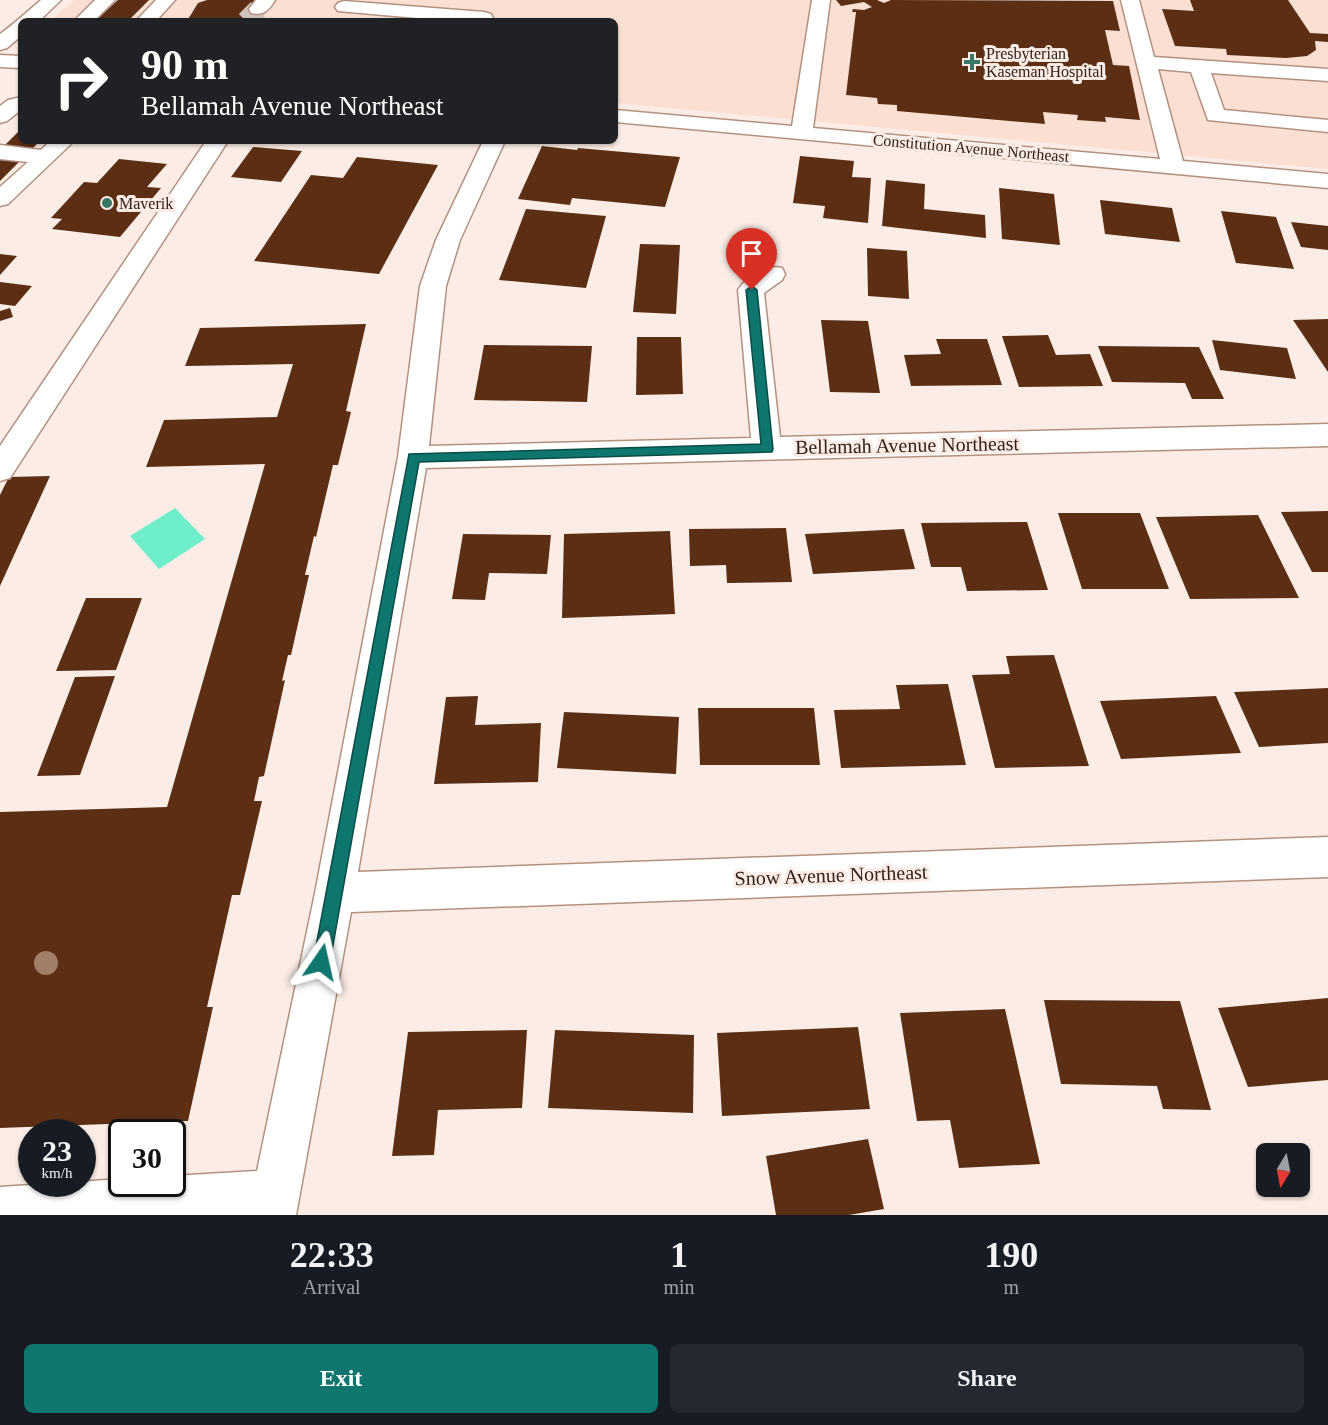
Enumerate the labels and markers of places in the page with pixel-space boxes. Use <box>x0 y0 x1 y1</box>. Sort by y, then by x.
place label: Presbyterian Kaseman Hospital <box>986 45 1104 81</box>
marker: Presbyterian Kaseman Hospital <box>963 53 981 71</box>
place label: Maverik <box>119 195 173 212</box>
marker: Maverik <box>100 196 114 210</box>
pin <box>726 228 777 290</box>

